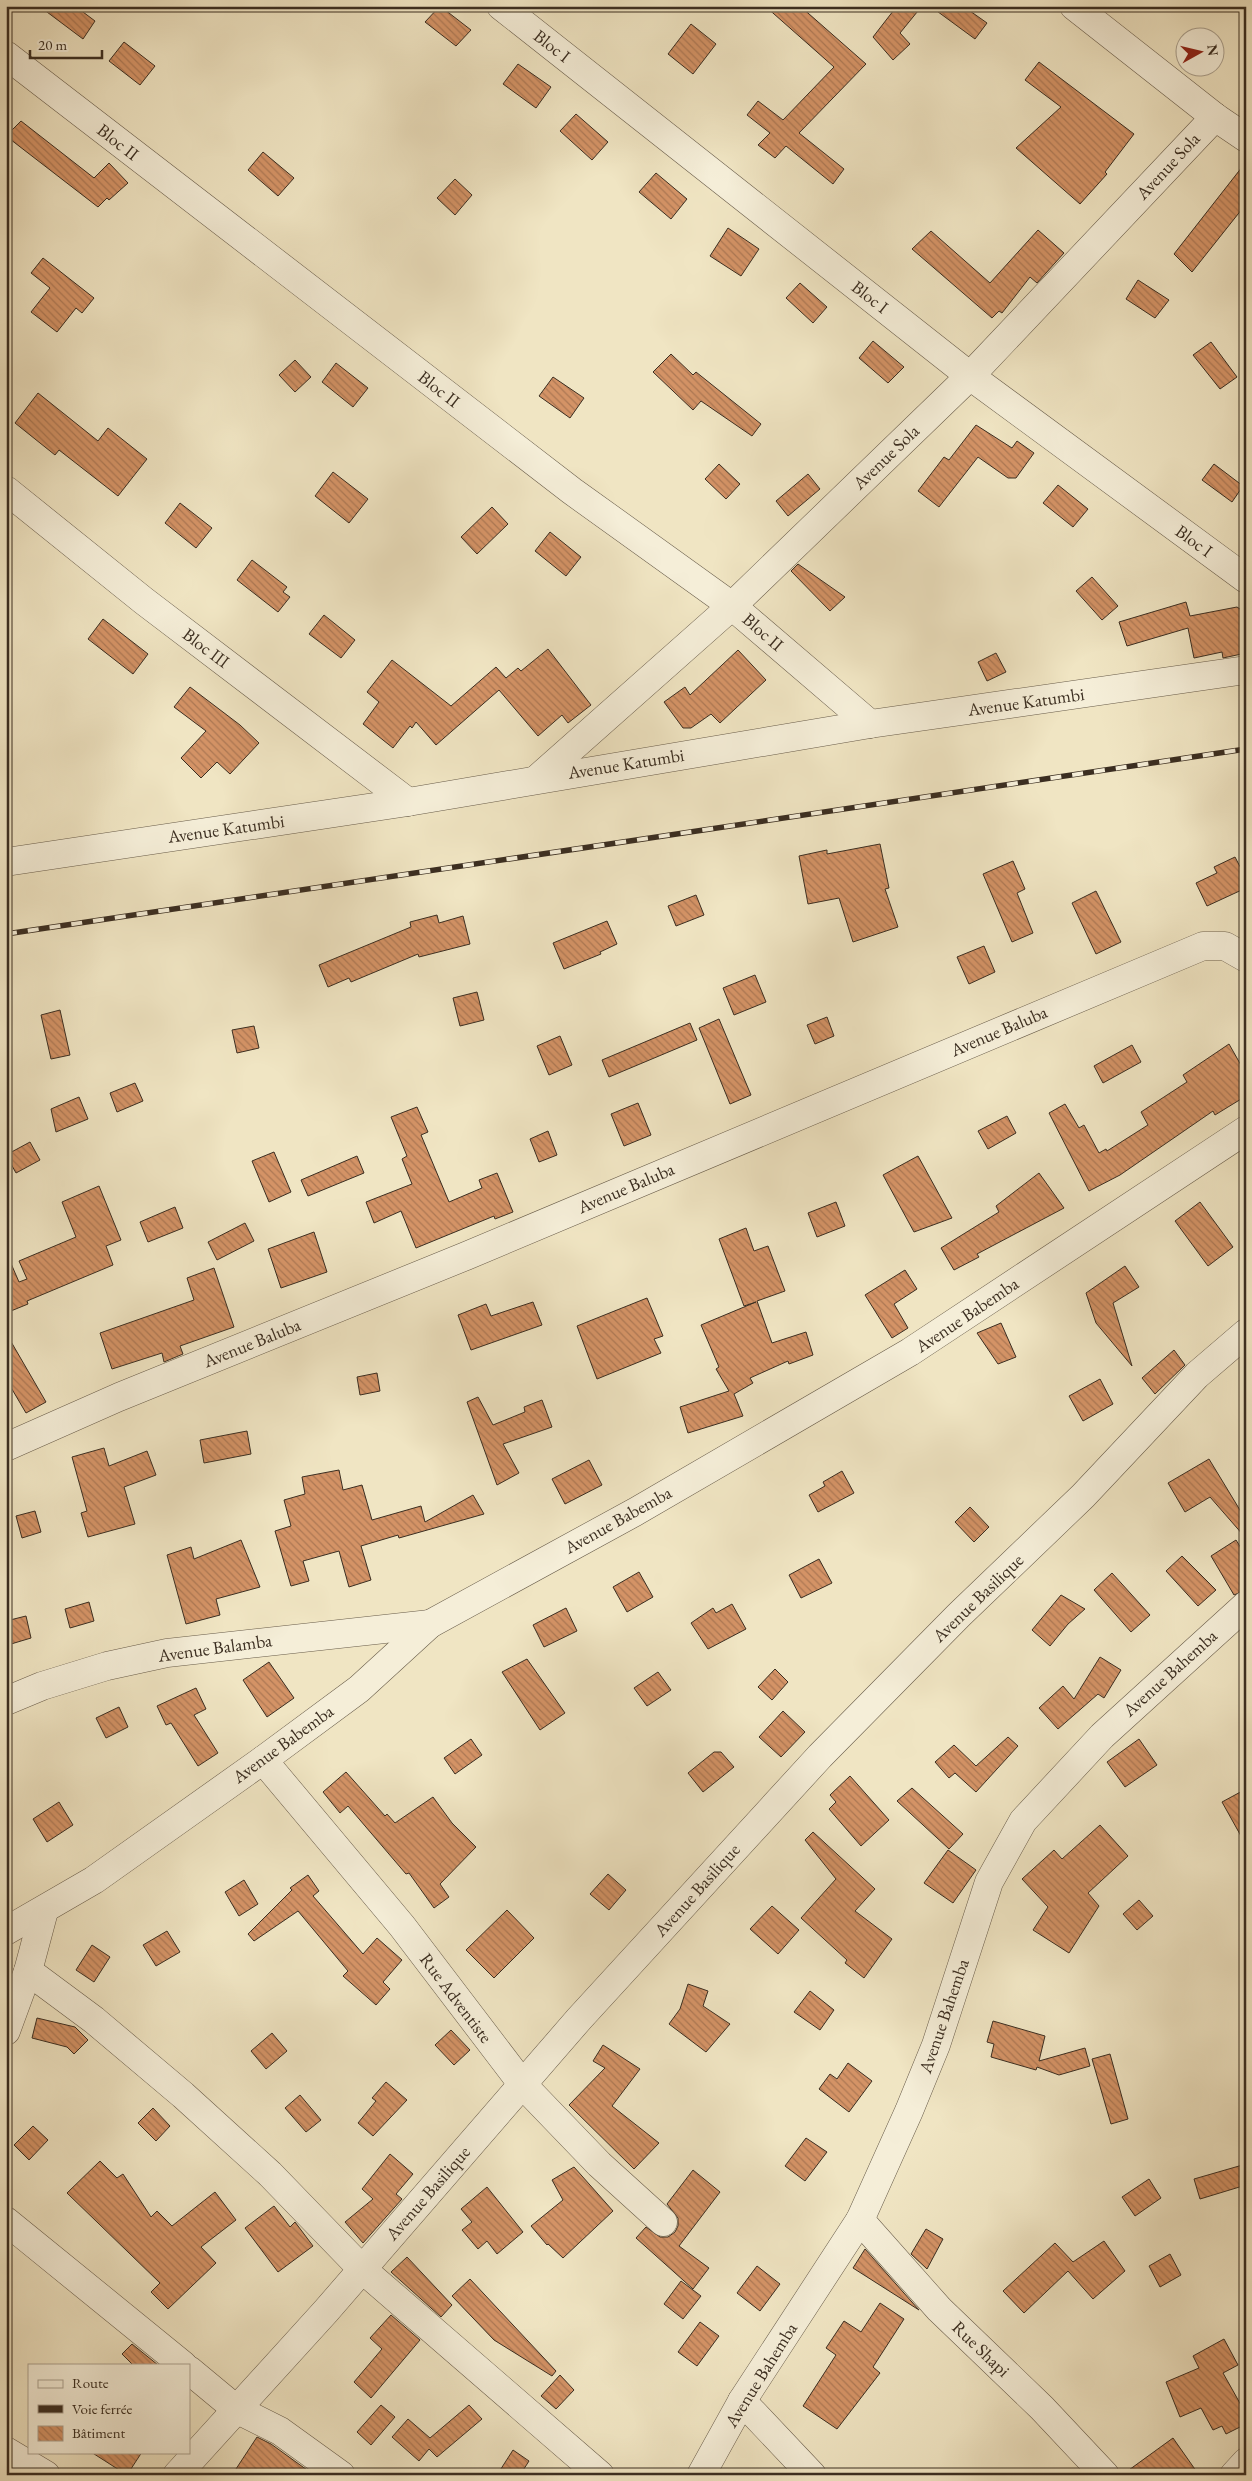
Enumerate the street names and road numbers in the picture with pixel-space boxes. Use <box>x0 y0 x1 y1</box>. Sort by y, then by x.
street label: Bloc I <box>529 24 575 67</box>
street label: Bloc II <box>93 118 144 165</box>
street label: Avenue Sola <box>1130 127 1205 205</box>
street label: Bloc I <box>847 275 893 318</box>
street label: Bloc II <box>414 365 465 412</box>
street label: Avenue Sola <box>847 419 924 495</box>
street label: Bloc I <box>1171 519 1218 562</box>
street label: Bloc II <box>738 608 789 656</box>
street label: Bloc III <box>178 622 234 673</box>
street label: Avenue Katumbi <box>965 682 1086 721</box>
street label: Avenue Katumbi <box>565 743 686 784</box>
street label: Avenue Katumbi <box>165 809 286 848</box>
street label: Avenue Baluba <box>946 1000 1051 1062</box>
street label: Avenue Baluba <box>573 1157 678 1219</box>
street label: Avenue Babemba <box>910 1271 1023 1358</box>
street label: Avenue Baluba <box>199 1312 305 1373</box>
street label: Avenue Babemba <box>559 1480 676 1559</box>
street label: Avenue Basilique <box>927 1548 1028 1648</box>
street label: Avenue Bahemba <box>1117 1624 1222 1722</box>
street label: Avenue Balamba <box>156 1628 274 1667</box>
street label: Avenue Babemba <box>227 1699 338 1789</box>
street label: Avenue Basilique <box>648 1838 745 1942</box>
street label: Rue Adventiste <box>415 1948 498 2047</box>
street label: Avenue Bahemba <box>913 1955 974 2077</box>
street label: Avenue Basilique <box>380 2141 475 2245</box>
street label: Rue Shapi <box>948 2316 1015 2382</box>
street label: Avenue Bahemba <box>719 2317 802 2432</box>

